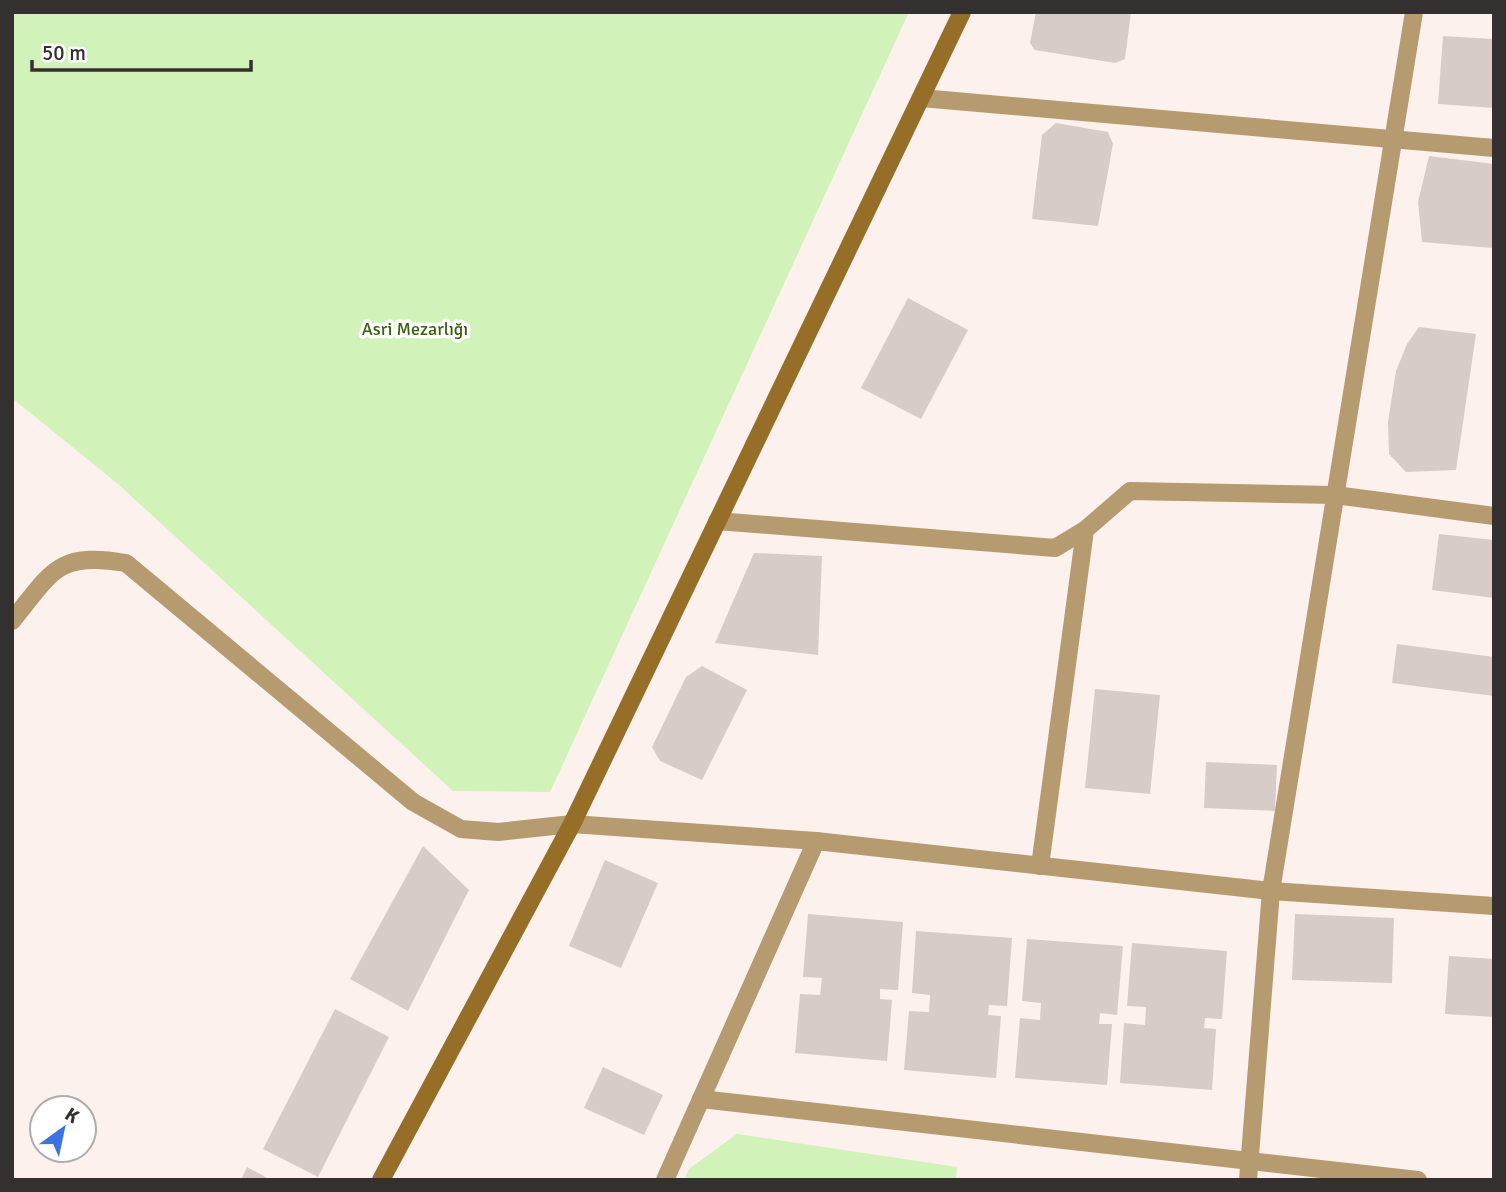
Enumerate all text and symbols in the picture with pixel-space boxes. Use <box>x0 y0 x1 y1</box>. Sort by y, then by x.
scale bar <box>32 28 250 72</box>
text: 50 m <box>42 40 86 66</box>
park label: Asri Mezarlığı <box>362 318 468 340</box>
north arrow <box>28 1094 98 1164</box>
text: K <box>60 1102 83 1129</box>

